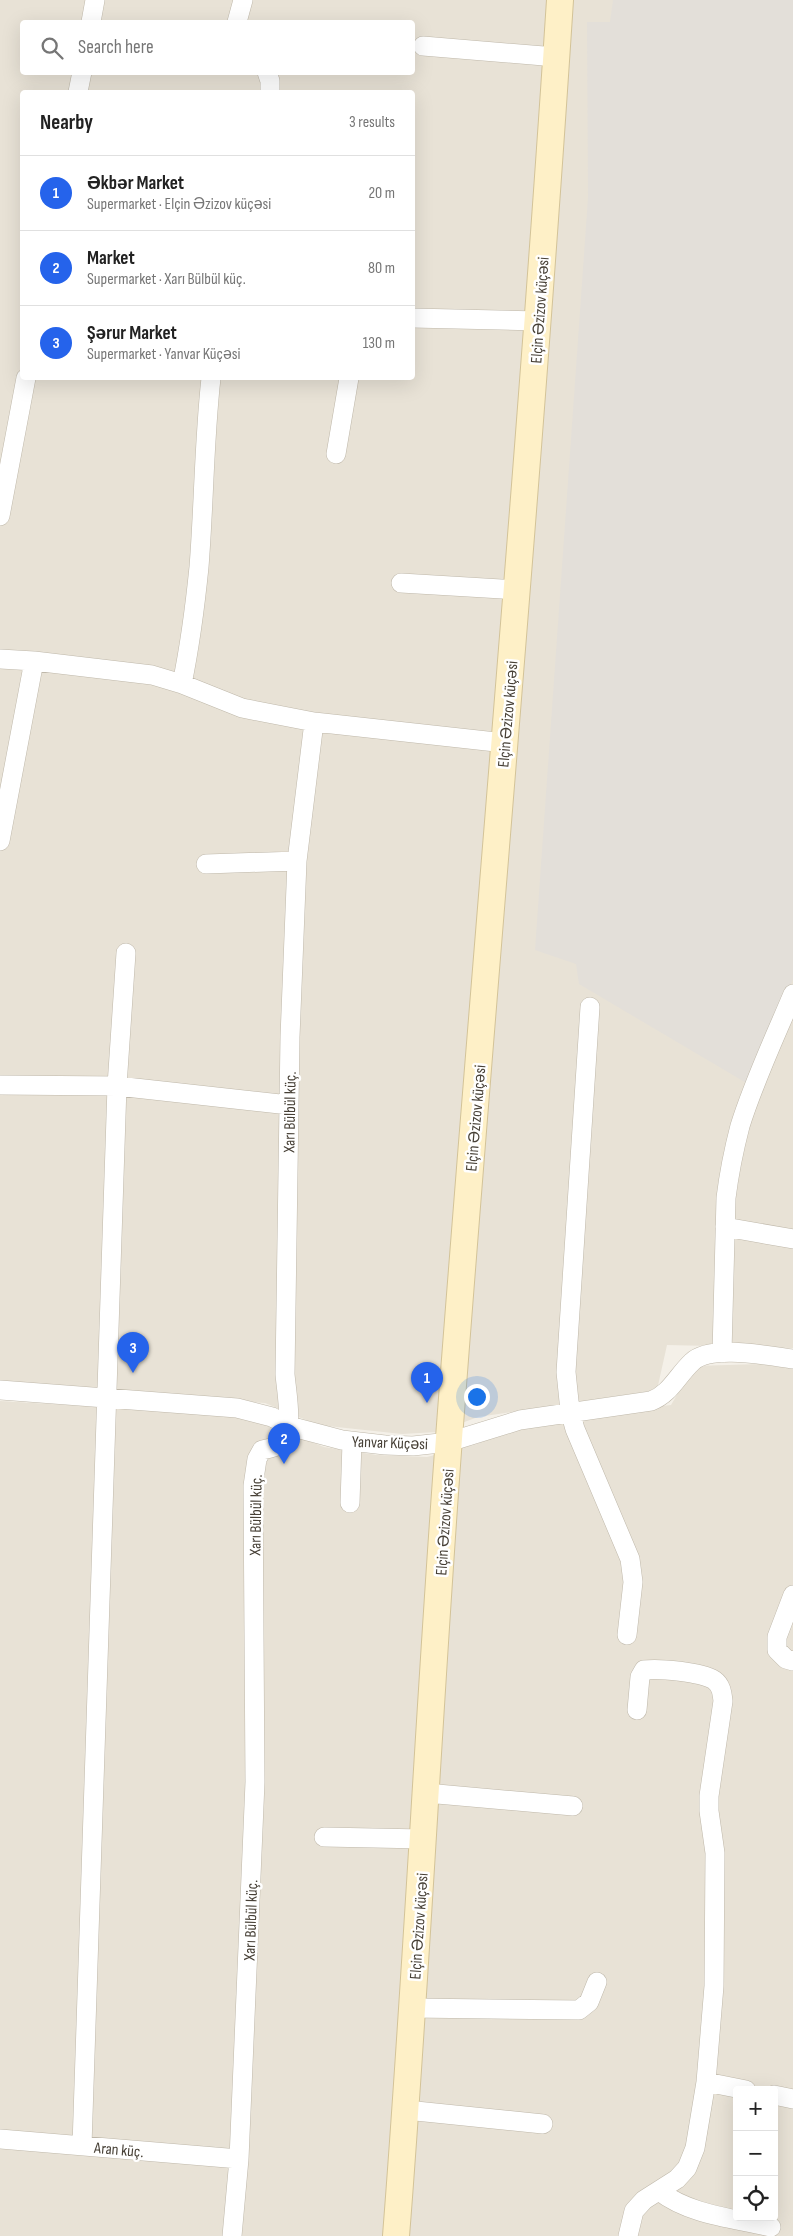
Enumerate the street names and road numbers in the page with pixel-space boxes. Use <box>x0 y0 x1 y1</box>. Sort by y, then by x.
street label: Elçin Əzizov küçəsi <box>527 256 554 364</box>
street label: Elçin Əzizov küçəsi <box>494 660 523 768</box>
street label: Elçin Əzizov küçəsi <box>462 1064 491 1172</box>
street label: Xarı Bülbül küç. <box>280 1071 301 1154</box>
street label: Yanvar Küçəsi <box>352 1433 428 1454</box>
street label: Elçin Əzizov küçəsi <box>432 1468 459 1576</box>
street label: Xarı Bülbül küç. <box>246 1474 267 1557</box>
street label: Elçin Əzizov küçəsi <box>406 1872 433 1980</box>
street label: Xarı Bülbül küç. <box>241 1879 262 1962</box>
street label: Aran küç. <box>92 2139 144 2162</box>

